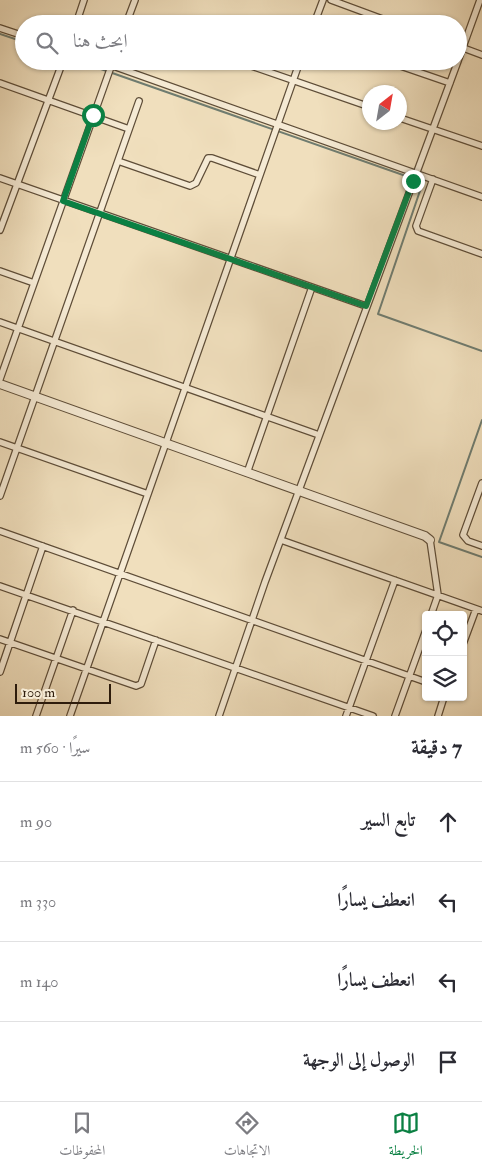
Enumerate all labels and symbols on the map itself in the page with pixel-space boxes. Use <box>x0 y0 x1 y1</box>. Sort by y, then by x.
north arrow <box>362 85 407 130</box>
route start <box>82 104 105 127</box>
route end <box>402 170 425 193</box>
scale bar <box>15 681 111 704</box>

